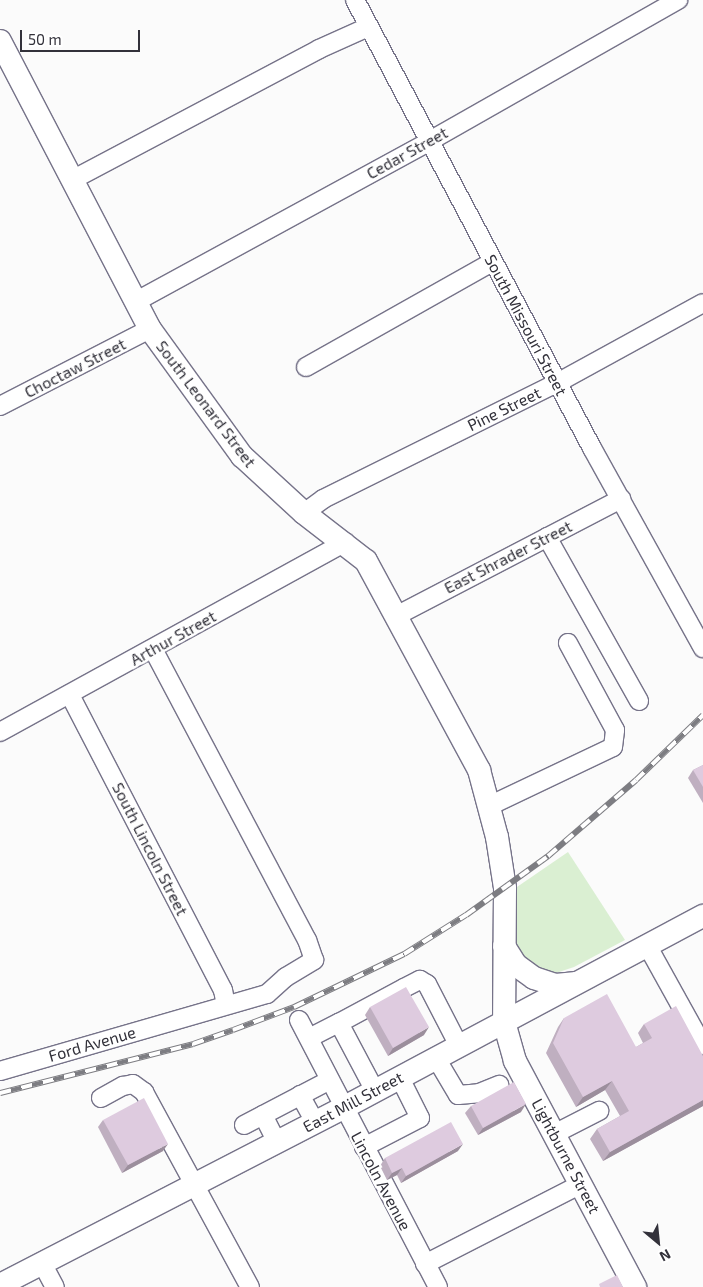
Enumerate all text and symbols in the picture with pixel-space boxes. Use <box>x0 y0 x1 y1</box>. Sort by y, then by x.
scale bar <box>22 20 142 52</box>
text: 50 m <box>28 30 62 48</box>
street label: Cedar Street <box>363 123 451 183</box>
street label: South Missouri Street <box>481 251 571 399</box>
street label: Choctaw Street <box>21 334 129 402</box>
street label: South Leonard Street <box>152 337 260 471</box>
street label: Pine Street <box>464 383 544 435</box>
street label: East Shrader Street <box>441 516 575 598</box>
street label: Arthur Street <box>127 606 219 670</box>
street label: South Lincoln Street <box>108 779 192 919</box>
street label: Ford Avenue <box>46 1022 138 1066</box>
street label: East Mill Street <box>299 1067 407 1137</box>
street label: Lightburne Street <box>528 1095 604 1217</box>
street label: Lincoln Avenue <box>347 1128 415 1234</box>
north arrow <box>633 1217 683 1267</box>
text: N <box>657 1246 674 1266</box>

